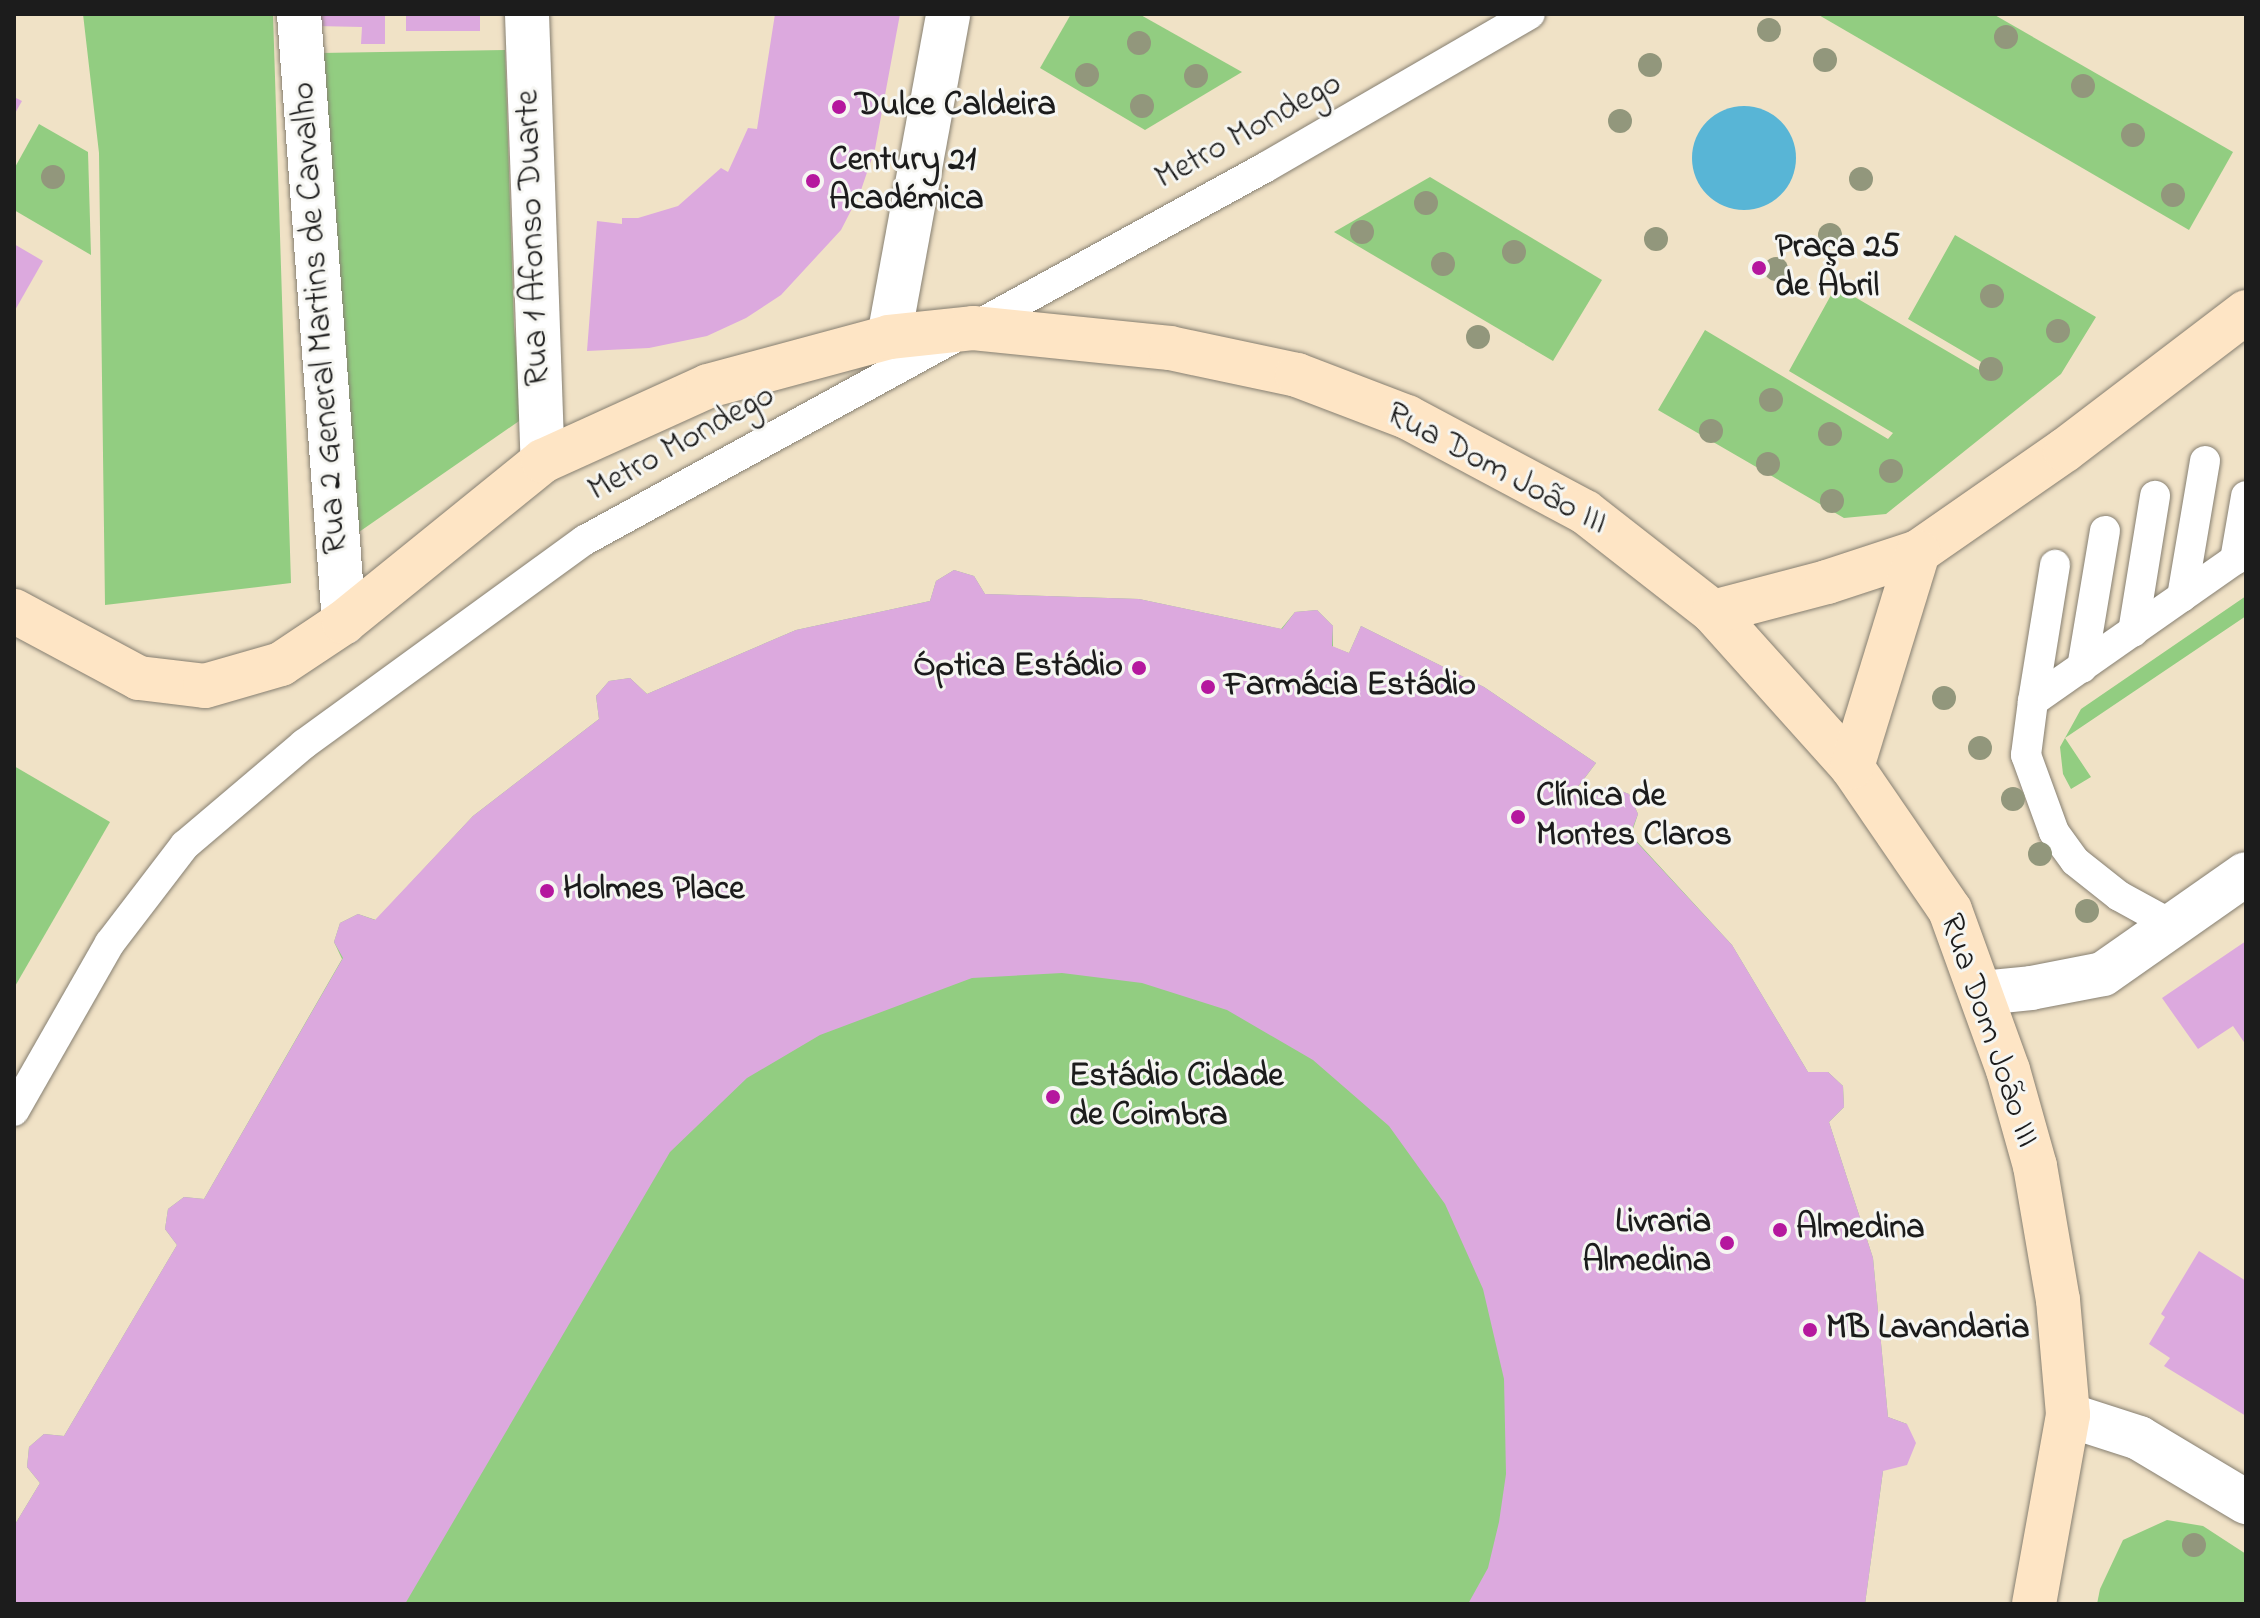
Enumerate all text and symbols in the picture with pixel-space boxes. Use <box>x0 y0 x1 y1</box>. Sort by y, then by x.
street label: Metro Mondego <box>1149 64 1349 200</box>
street label: Rua 2 General Martins de Carvalho <box>284 81 358 555</box>
place label: Dulce Caldeira <box>855 87 1056 127</box>
street label: Rua 1 Afonso Duarte <box>508 89 560 387</box>
marker: Dulce Caldeira <box>830 98 848 116</box>
place label: Century 21 Académica <box>829 141 984 220</box>
marker: Century 21 Académica <box>804 172 822 190</box>
place label: Praça 25 de Abril <box>1775 228 1900 308</box>
marker: Praça 25 de Abril <box>1750 259 1768 277</box>
street label: Metro Mondego <box>582 376 782 512</box>
street label: Rua Dom João III <box>1379 395 1613 545</box>
place label: Óptica Estádio <box>913 648 1123 688</box>
marker: Óptica Estádio <box>1130 659 1148 677</box>
place label: Farmácia Estádio <box>1224 667 1476 707</box>
marker: Farmácia Estádio <box>1199 678 1217 696</box>
place label: Clínica de Montes Claros <box>1536 777 1732 856</box>
marker: Clínica de Montes Claros <box>1507 806 1529 828</box>
place label: Holmes Place <box>563 871 745 911</box>
marker: Holmes Place <box>538 882 556 900</box>
street label: Rua Dom João III <box>1929 909 2047 1153</box>
place label: Estádio Cidade de Coimbra <box>1069 1057 1284 1136</box>
marker: Estádio Cidade de Coimbra <box>1044 1088 1062 1106</box>
place label: Livraria Almedina <box>1582 1203 1711 1282</box>
place label: Almedina <box>1796 1210 1925 1250</box>
marker: Almedina <box>1771 1221 1789 1239</box>
marker: Livraria Almedina <box>1718 1234 1736 1252</box>
place label: MB Lavandaria <box>1826 1310 2030 1350</box>
marker: MB Lavandaria <box>1801 1321 1819 1339</box>

